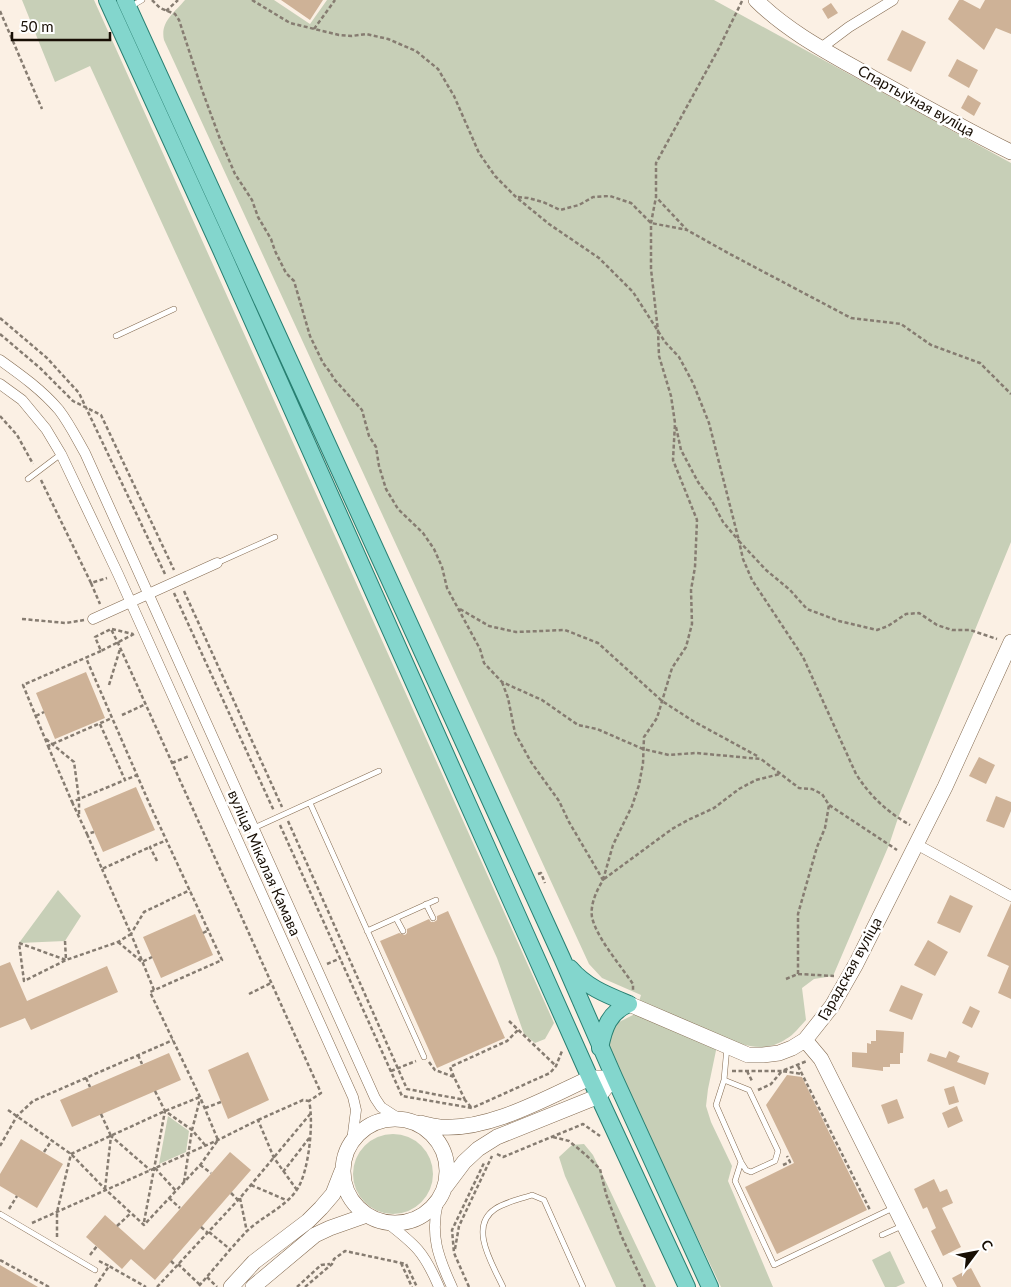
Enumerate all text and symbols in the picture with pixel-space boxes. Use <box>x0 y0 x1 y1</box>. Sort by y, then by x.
scale bar <box>12 10 110 42</box>
text: 50 m <box>20 17 54 35</box>
street label: Спартыўная вуліца <box>855 61 978 140</box>
street label: вуліца Мікалая Камава <box>225 787 305 938</box>
street label: Гарадская вуліца <box>813 914 885 1023</box>
north arrow <box>951 1227 1001 1277</box>
text: С <box>978 1236 998 1254</box>

